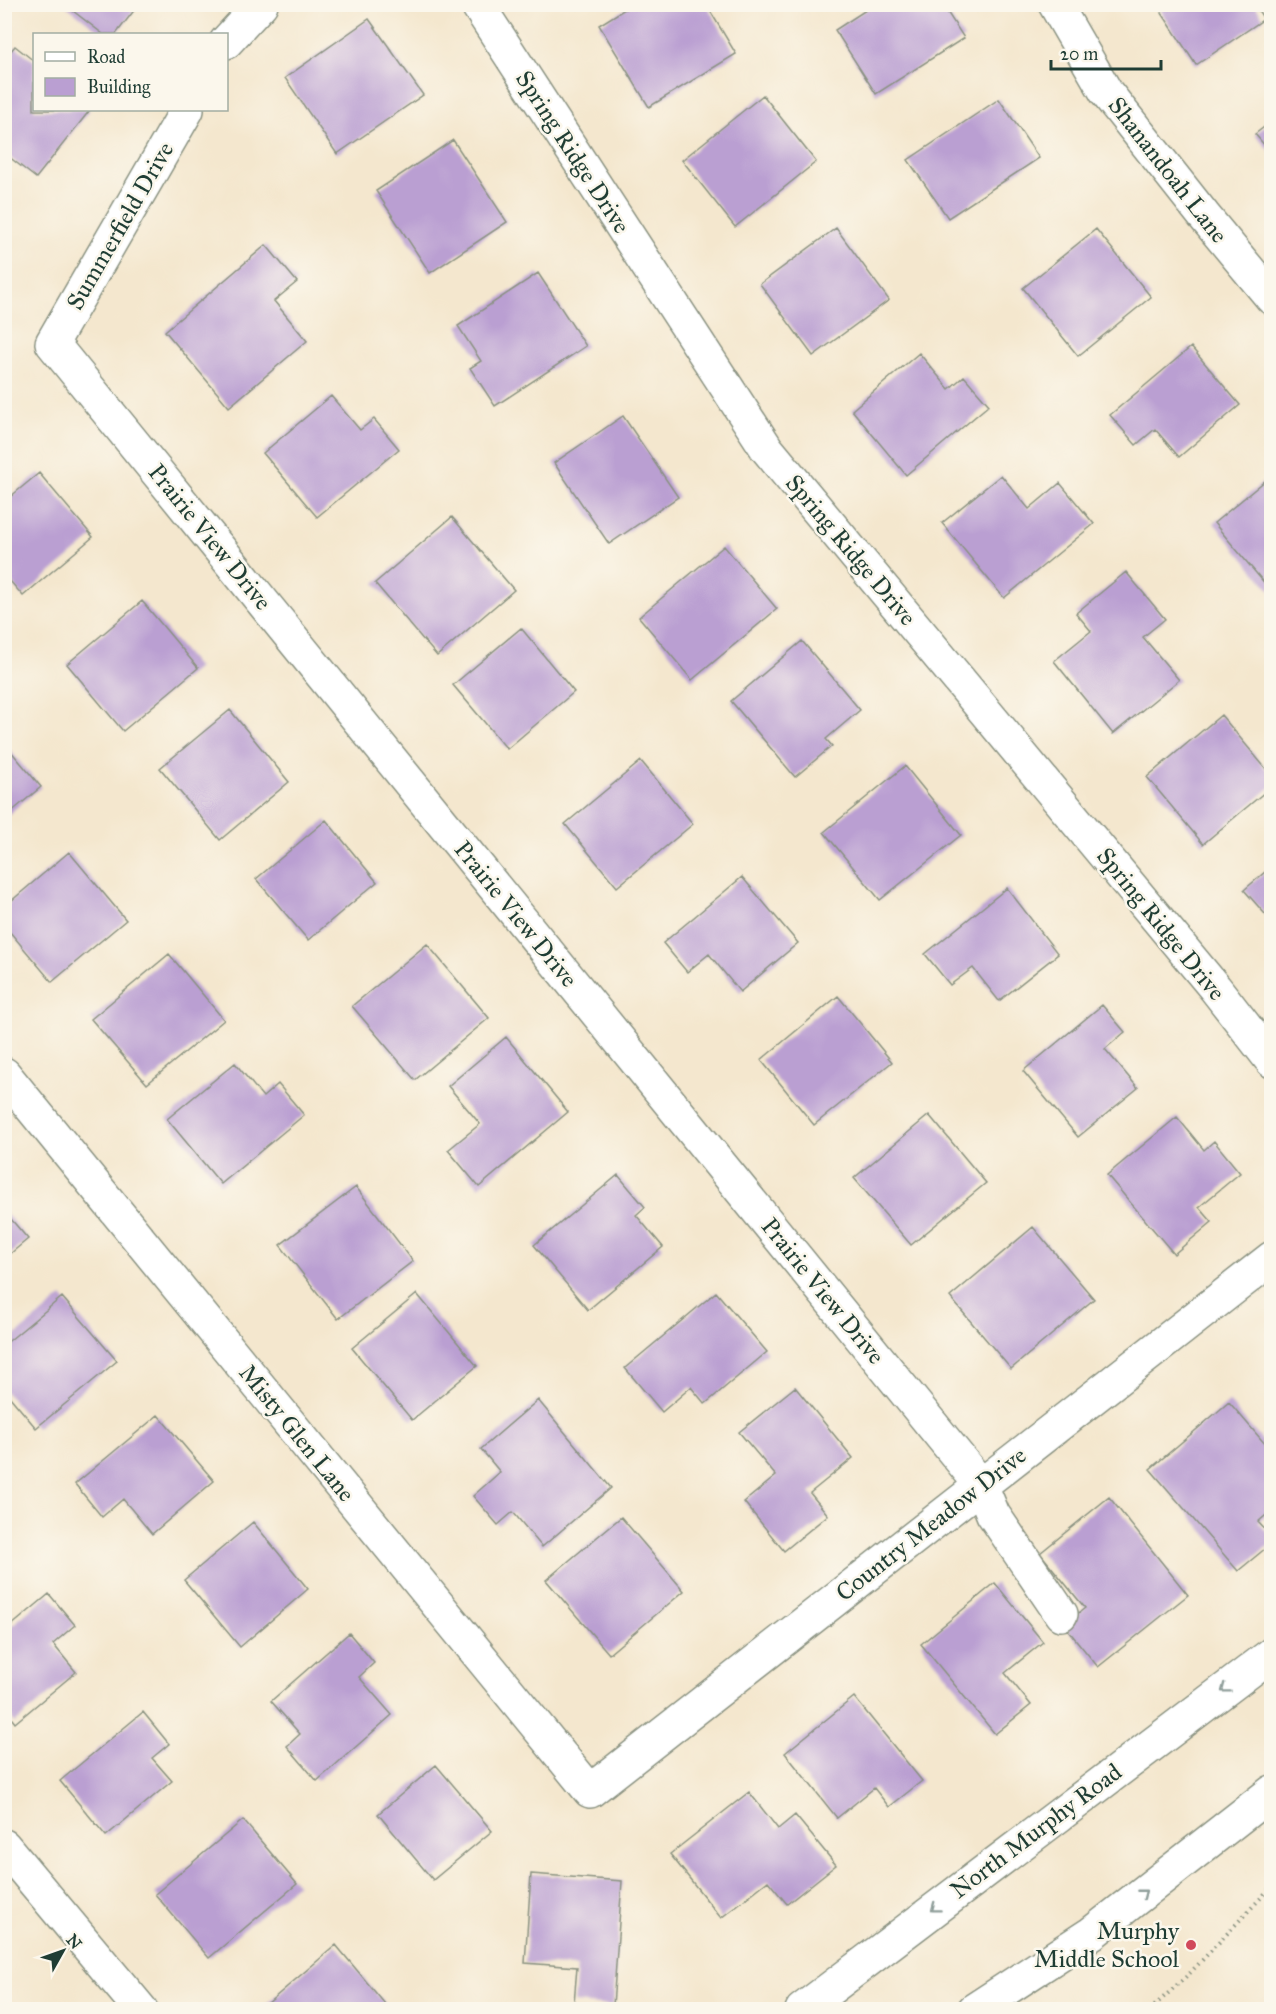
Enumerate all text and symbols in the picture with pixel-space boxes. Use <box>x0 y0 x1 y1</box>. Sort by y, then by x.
legend <box>33 33 228 111</box>
scale bar <box>1051 33 1160 71</box>
text: 20 m <box>1060 43 1098 65</box>
text: Road <box>87 46 125 68</box>
street label: Spring Ridge Drive <box>509 65 637 239</box>
text: Building <box>87 76 151 99</box>
street label: Shanandoah Lane <box>1102 91 1234 249</box>
street label: Summerfield Drive <box>60 137 180 315</box>
street label: Prairie View Drive <box>142 458 278 616</box>
street label: Spring Ridge Drive <box>779 468 923 632</box>
street label: Prairie View Drive <box>448 835 584 993</box>
street label: Spring Ridge Drive <box>1090 842 1232 1006</box>
street label: Prairie View Drive <box>755 1212 891 1370</box>
street label: Misty Glen Lane <box>232 1358 362 1508</box>
street label: Country Meadow Drive <box>830 1440 1032 1608</box>
one-way arrow <box>1220 1682 1231 1693</box>
street label: North Murphy Road <box>944 1757 1128 1905</box>
one-way arrow <box>1136 1890 1147 1901</box>
one-way arrow <box>931 1901 942 1912</box>
place label: Murphy Middle School <box>1034 1916 1180 1974</box>
north arrow <box>33 1921 93 1981</box>
text: N <box>62 1930 86 1953</box>
marker: Murphy Middle School <box>1184 1938 1198 1952</box>

